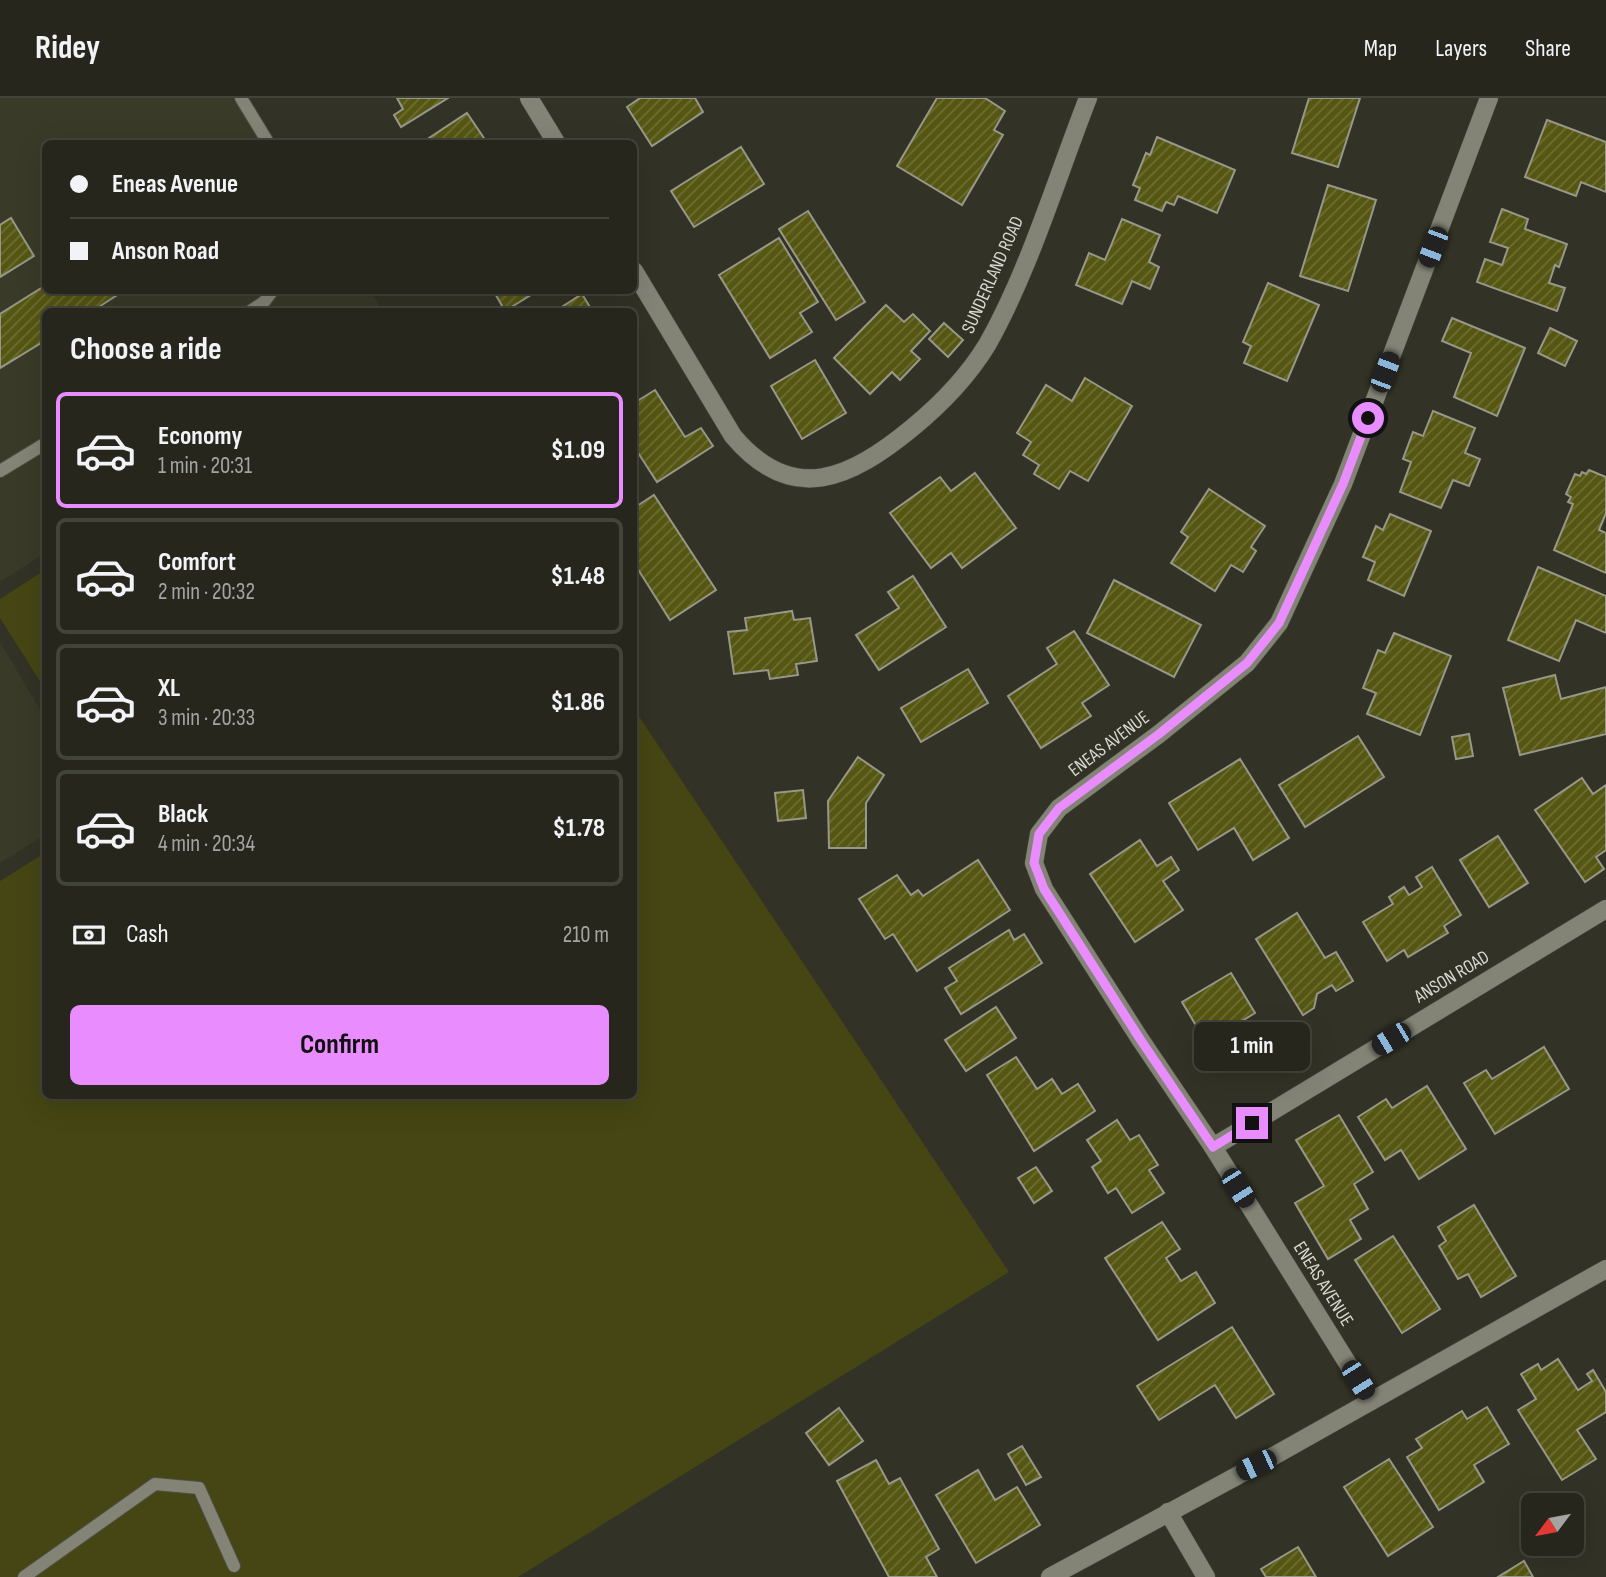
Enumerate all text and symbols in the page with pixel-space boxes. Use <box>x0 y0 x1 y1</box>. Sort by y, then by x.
text: Ridey <box>35 28 100 68</box>
text: Map <box>1364 34 1397 63</box>
text: Layers <box>1435 34 1487 63</box>
text: Share <box>1525 34 1571 63</box>
text: Eneas Avenue <box>112 169 238 200</box>
street label: SUNDERLAND ROAD <box>957 213 1029 337</box>
car <box>1416 224 1451 270</box>
text: Anson Road <box>112 236 219 267</box>
text: Choose a ride <box>70 330 222 369</box>
car <box>1368 349 1403 395</box>
route start <box>1352 402 1384 434</box>
icon: car <box>74 419 137 482</box>
text: Economy <box>158 421 242 452</box>
text: $1.09 <box>551 435 605 466</box>
text: 1 min · 20:31 <box>158 452 252 480</box>
icon: car <box>74 545 137 608</box>
text: Comfort <box>158 547 236 578</box>
text: $1.48 <box>550 561 605 592</box>
text: 2 min · 20:32 <box>158 578 255 606</box>
icon: car <box>74 671 137 734</box>
text: XL <box>158 673 180 704</box>
text: $1.86 <box>551 687 605 718</box>
text: 3 min · 20:33 <box>158 704 255 732</box>
street label: ENEAS AVENUE <box>1064 706 1154 782</box>
icon: car <box>74 797 137 860</box>
text: Black <box>158 799 208 830</box>
text: $1.78 <box>552 813 605 844</box>
text: 4 min · 20:34 <box>158 830 255 858</box>
icon: cash <box>70 916 108 954</box>
text: Cash <box>126 919 169 950</box>
text: 210 m <box>563 921 609 949</box>
street label: ANSON ROAD <box>1409 946 1494 1009</box>
button: Confirm <box>70 1005 609 1085</box>
car <box>1368 1019 1415 1059</box>
callout: 1 min <box>1194 1021 1310 1070</box>
text: 1 min <box>1231 1032 1273 1060</box>
route end <box>1236 1107 1268 1139</box>
car <box>1218 1165 1259 1211</box>
street label: ENEAS AVENUE <box>1288 1237 1358 1331</box>
car <box>1338 1357 1379 1403</box>
car <box>1233 1447 1280 1483</box>
north arrow <box>1521 1493 1584 1556</box>
map controls <box>1521 1493 1584 1556</box>

